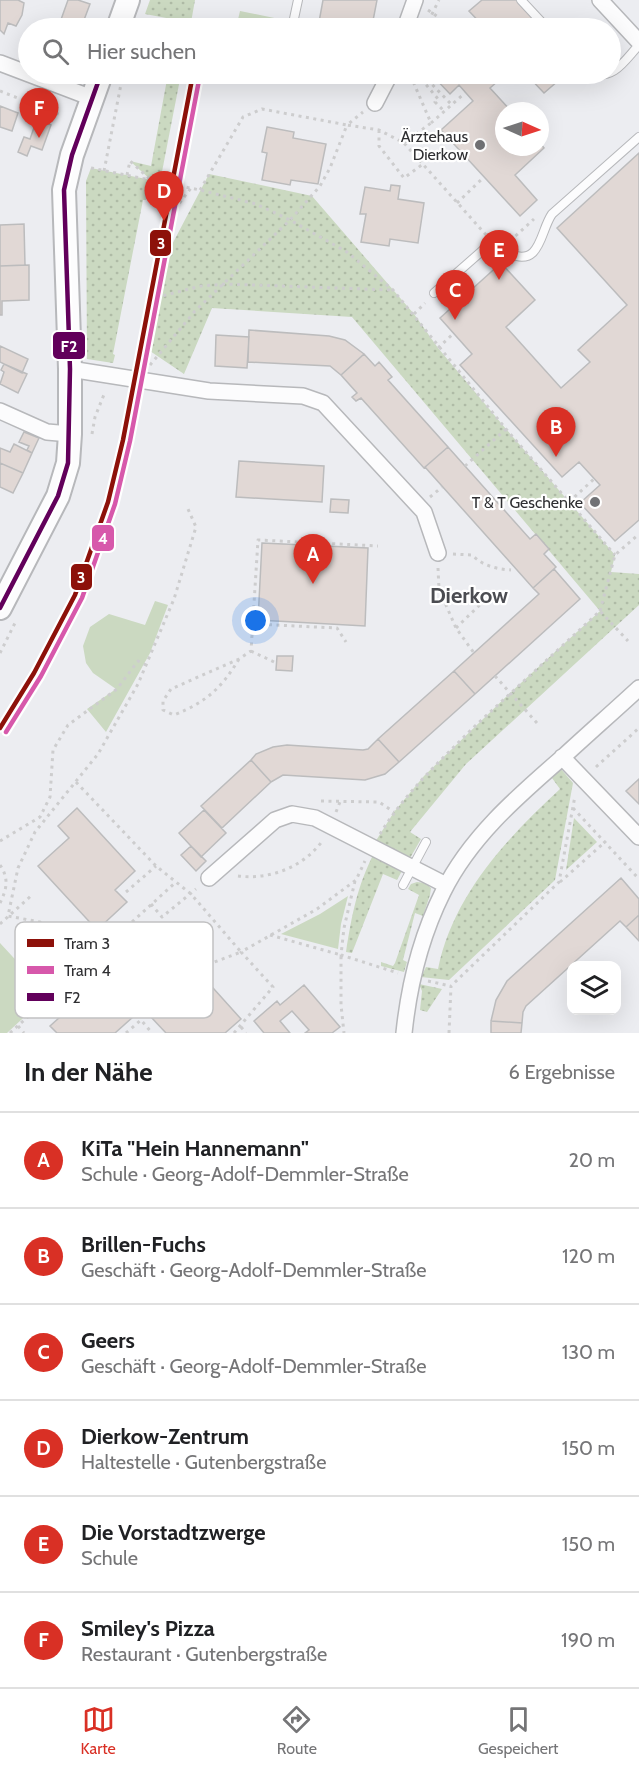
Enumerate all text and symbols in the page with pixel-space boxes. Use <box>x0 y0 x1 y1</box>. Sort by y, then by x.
search box <box>18 18 621 84</box>
icon: search <box>39 35 72 68</box>
text: Hier suchen <box>87 38 196 65</box>
pin: F <box>20 88 58 138</box>
north arrow <box>495 102 549 156</box>
place label: Ärztehaus Dierkow <box>401 127 468 164</box>
marker: Ärztehaus Dierkow <box>473 138 487 152</box>
pin: D <box>144 172 184 221</box>
line badge: 3 <box>149 229 172 257</box>
pin: E <box>480 230 518 280</box>
text: 3 <box>157 234 165 253</box>
pin: C <box>436 270 474 320</box>
line badge: F2 <box>52 331 86 360</box>
text: F2 <box>61 337 77 356</box>
pin: B <box>536 408 576 457</box>
place label: T & T Geschenke <box>472 493 583 512</box>
marker: T & T Geschenke <box>588 495 602 509</box>
line badge: 4 <box>91 524 115 552</box>
text: 4 <box>98 529 108 548</box>
pin: A <box>294 534 332 584</box>
line badge: 3 <box>70 563 93 591</box>
text: 3 <box>77 568 85 587</box>
district label: Dierkow <box>430 582 508 609</box>
your location <box>241 606 270 635</box>
legend <box>15 922 213 1018</box>
text: Tram 3 <box>64 934 110 953</box>
text: Tram 4 <box>64 961 111 980</box>
map controls <box>567 961 621 1015</box>
button: layers <box>567 961 621 1015</box>
text: F2 <box>64 988 81 1007</box>
text: In der Nähe <box>24 1056 153 1088</box>
text: 6 Ergebnisse <box>509 1060 615 1084</box>
text: KiTa "Hein Hannemann" <box>81 1135 309 1162</box>
text: A <box>37 1148 50 1172</box>
text: 20 m <box>569 1148 615 1172</box>
text: Schule · Georg-Adolf-Demmler-Straße <box>81 1162 409 1186</box>
text: Brillen-Fuchs <box>81 1231 206 1258</box>
text: B <box>37 1244 50 1268</box>
text: 120 m <box>562 1244 615 1268</box>
text: Geschäft · Georg-Adolf-Demmler-Straße <box>81 1258 426 1282</box>
text: Geers <box>81 1327 135 1354</box>
text: C <box>37 1340 50 1364</box>
text: 130 m <box>562 1340 615 1364</box>
text: Geschäft · Georg-Adolf-Demmler-Straße <box>81 1354 426 1378</box>
text: Dierkow-Zentrum <box>81 1423 249 1450</box>
text: D <box>36 1436 51 1460</box>
text: 150 m <box>562 1436 615 1460</box>
text: Haltestelle · Gutenbergstraße <box>81 1450 326 1474</box>
text: Die Vorstadtzwerge <box>81 1519 265 1546</box>
text: E <box>38 1532 49 1556</box>
text: 150 m <box>562 1532 615 1556</box>
text: Schule <box>81 1546 138 1570</box>
text: Smiley's Pizza <box>81 1615 215 1642</box>
text: F <box>38 1628 49 1652</box>
text: 190 m <box>561 1628 615 1652</box>
text: Restaurant · Gutenbergstraße <box>81 1642 327 1666</box>
tab: Karte <box>81 1703 116 1758</box>
tab: Route <box>277 1703 317 1758</box>
tab: Gespeichert <box>478 1703 558 1758</box>

